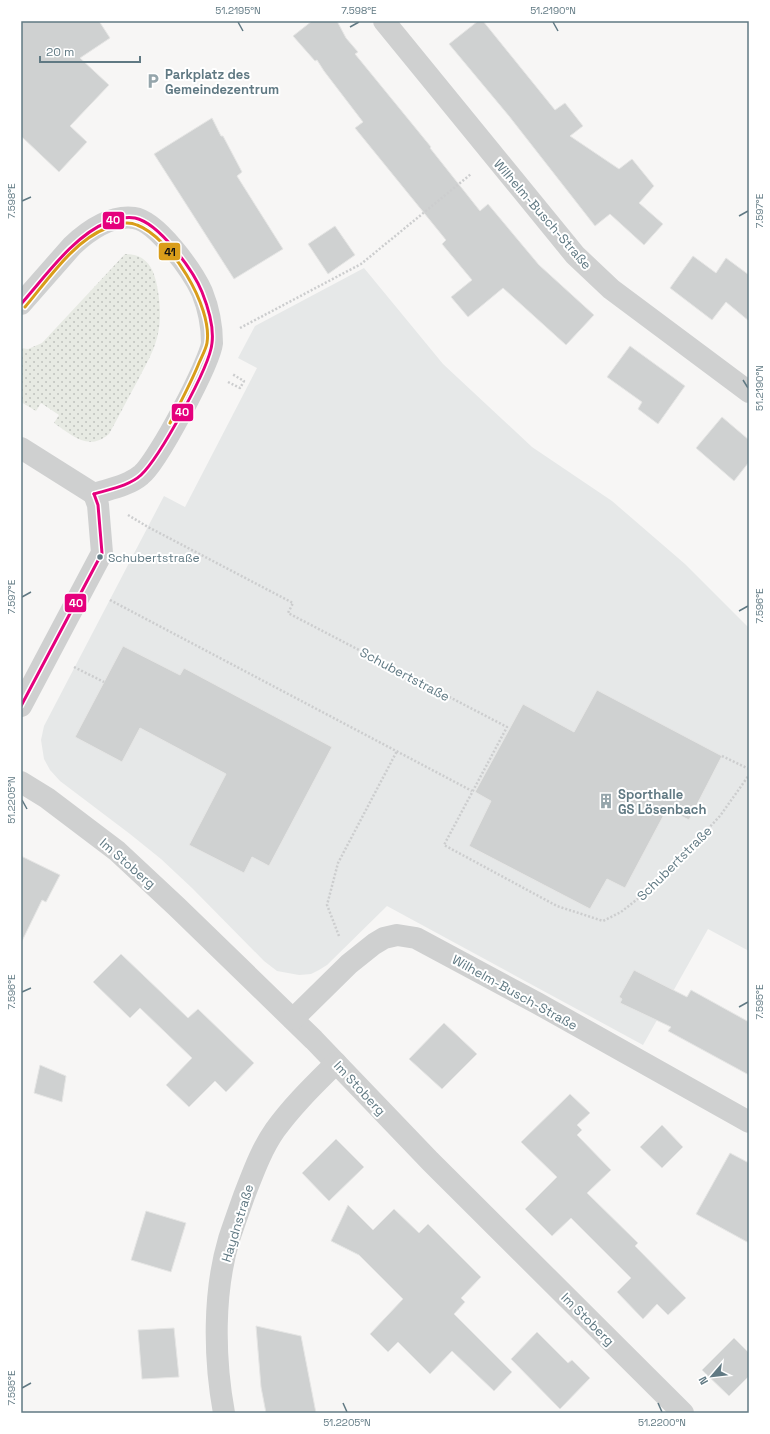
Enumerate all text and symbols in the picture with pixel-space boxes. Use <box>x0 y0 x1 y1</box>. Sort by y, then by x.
text: 51.2195°N <box>215 4 261 17</box>
text: 7.598°E <box>341 4 377 17</box>
text: 51.2190°N <box>530 4 576 17</box>
scale bar <box>40 38 140 64</box>
text: 20 m <box>46 44 74 60</box>
place label: Parkplatz des Gemeindezentrum <box>165 66 279 98</box>
parking icon: Parkplatz des Gemeindezentrum <box>144 72 162 90</box>
street label: Wilhelm-Busch-Straße <box>490 156 595 273</box>
text: 7.598°E <box>5 183 18 219</box>
text: 7.597°E <box>753 193 766 228</box>
line badge: 40 <box>102 211 125 230</box>
text: 40 <box>106 213 120 227</box>
line badge: 41 <box>158 242 181 261</box>
text: 41 <box>164 245 176 259</box>
text: 51.2190°N <box>753 365 766 411</box>
line badge: 40 <box>171 403 194 422</box>
text: 40 <box>175 405 189 419</box>
place label: Schubertstraße <box>108 550 200 566</box>
marker: Schubertstraße <box>95 552 105 562</box>
text: 7.597°E <box>5 579 18 614</box>
text: 7.596°E <box>753 588 766 624</box>
line badge: 40 <box>64 593 87 613</box>
text: 40 <box>69 596 83 610</box>
street label: Schubertstraße <box>357 644 453 705</box>
text: 51.2205°N <box>5 776 18 824</box>
place label: Sporthalle GS Lösenbach <box>618 786 706 818</box>
building icon: Sporthalle GS Lösenbach <box>597 792 615 810</box>
street label: Schubertstraße <box>633 822 715 904</box>
street label: Im Stoberg <box>96 834 159 892</box>
street label: Wilhelm-Busch-Straße <box>449 951 580 1034</box>
text: 7.596°E <box>5 974 18 1010</box>
text: 7.595°E <box>753 984 766 1020</box>
street label: Im Stoberg <box>330 1057 389 1119</box>
street label: Haydnstraße <box>218 1182 257 1264</box>
street label: Im Stoberg <box>557 1289 618 1350</box>
north arrow <box>692 1356 732 1396</box>
text: 7.595°E <box>5 1370 18 1406</box>
text: N <box>695 1374 711 1387</box>
text: 51.2205°N <box>323 1416 371 1429</box>
text: 51.2200°N <box>638 1416 686 1429</box>

